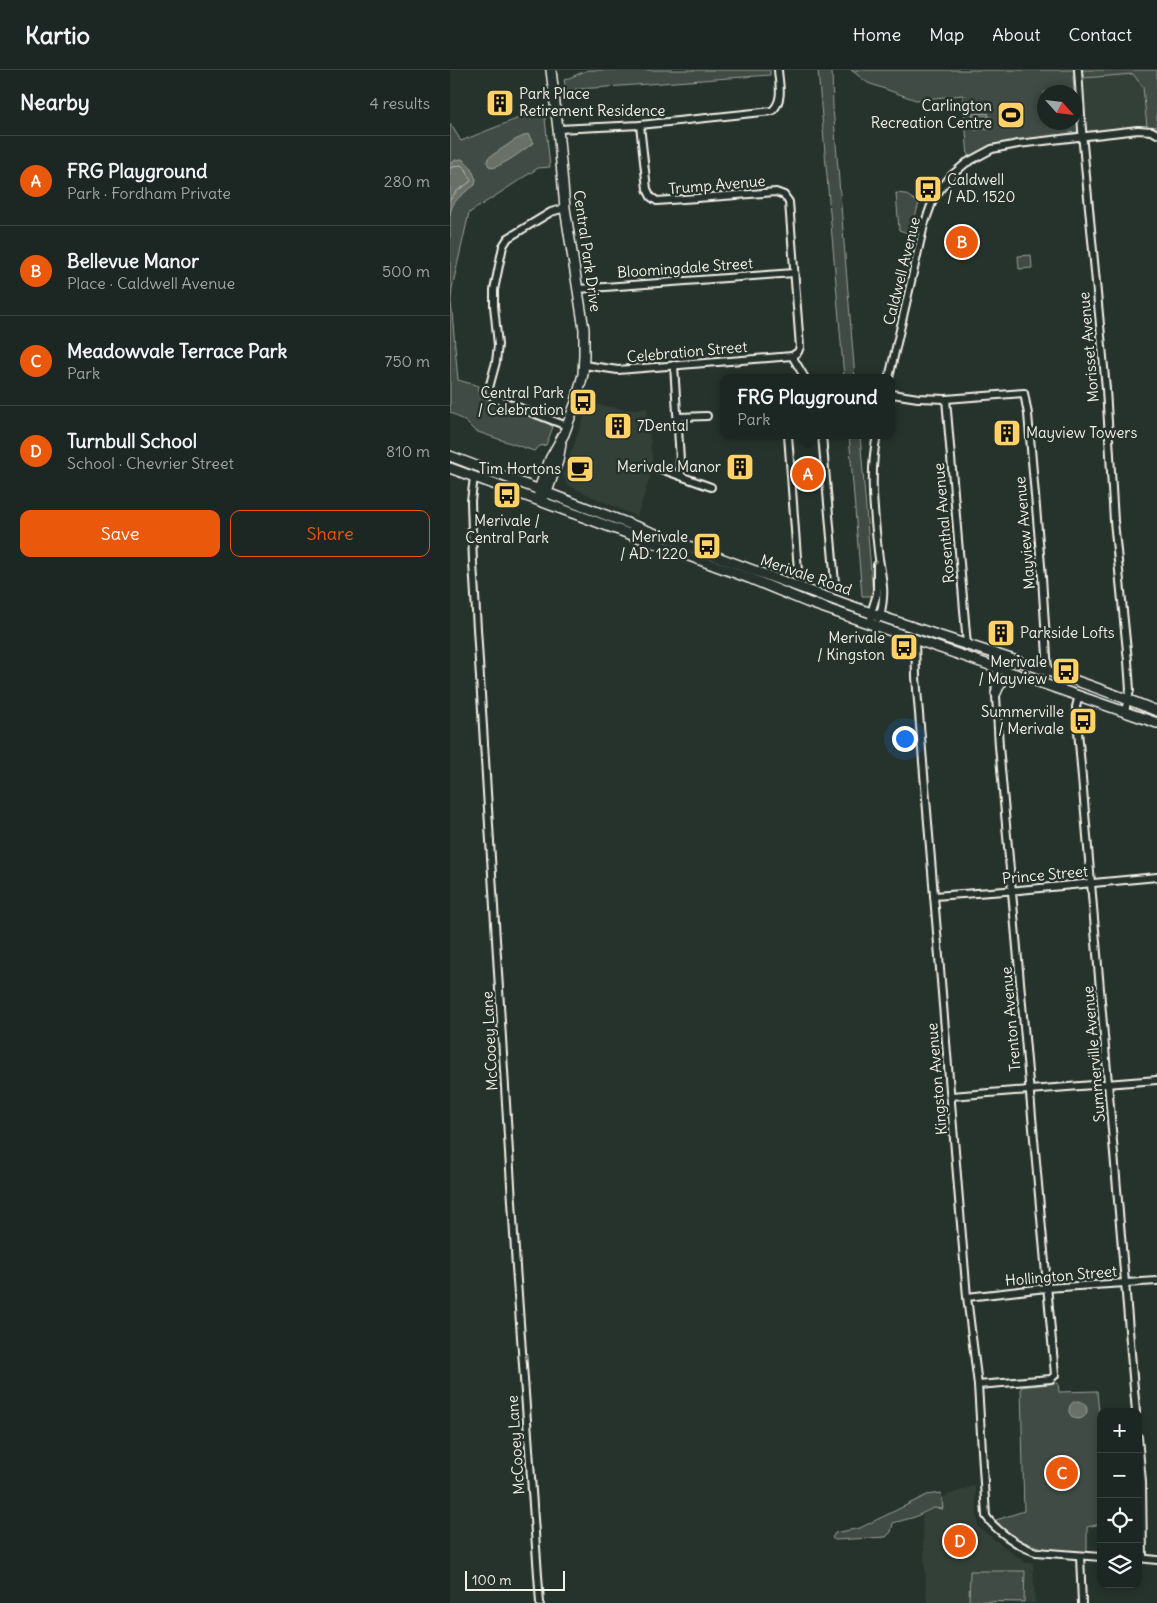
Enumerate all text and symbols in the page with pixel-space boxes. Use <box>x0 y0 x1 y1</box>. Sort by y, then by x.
text: Kartio <box>25 20 90 50</box>
text: Home <box>853 23 901 46</box>
text: Map <box>929 23 964 46</box>
text: About <box>992 23 1040 46</box>
text: Contact <box>1068 23 1132 46</box>
place label: Park Place Retirement Residence <box>519 84 665 120</box>
north arrow <box>1037 85 1082 130</box>
building icon: Park Place Retirement Residence <box>485 88 515 118</box>
text: Nearby <box>20 89 90 116</box>
text: 4 results <box>369 93 430 113</box>
place label: Carlington Recreation Centre <box>871 96 992 132</box>
sports icon: Carlington Recreation Centre <box>996 100 1026 130</box>
text: FRG Playground <box>67 159 207 183</box>
place label: Caldwell / AD. 1520 <box>947 170 1015 206</box>
text: A <box>31 171 41 191</box>
text: 280 m <box>384 171 430 191</box>
street label: Trump Avenue <box>668 171 766 198</box>
bus stop icon: Caldwell / AD. 1520 <box>913 174 943 204</box>
text: Park · Fordham Private <box>67 183 231 203</box>
street label: Central Park Drive <box>570 189 605 313</box>
street label: Caldwell Avenue <box>879 215 924 327</box>
pin: B <box>946 223 978 261</box>
text: Bellevue Manor <box>67 249 199 273</box>
street label: Bloomingdale Street <box>616 253 753 282</box>
text: B <box>31 261 41 281</box>
text: 500 m <box>382 261 430 281</box>
text: Place · Caldwell Avenue <box>67 273 235 293</box>
street label: Morisset Avenue <box>1074 291 1103 403</box>
street label: Celebration Street <box>626 337 748 366</box>
text: Meadowvale Terrace Park <box>67 339 287 363</box>
text: C <box>31 351 41 371</box>
text: 750 m <box>385 351 430 371</box>
text: Park <box>67 363 100 383</box>
popup <box>720 374 895 439</box>
place label: Central Park / Celebration <box>478 383 564 419</box>
text: FRG Playground <box>737 385 878 409</box>
bus stop icon: Central Park / Celebration <box>568 387 598 417</box>
text: Park <box>737 409 770 429</box>
building icon: 7Dental <box>603 411 633 441</box>
place label: 7Dental <box>637 416 689 435</box>
building icon: Mayview Towers <box>992 418 1022 448</box>
place label: Mayview Towers <box>1026 423 1137 442</box>
text: Turnbull School <box>67 429 197 453</box>
text: D <box>30 441 42 461</box>
text: 810 m <box>386 441 430 461</box>
building icon: Merivale Manor <box>725 452 755 482</box>
text: School · Chevrier Street <box>67 453 234 473</box>
cafe icon: Tim Hortons <box>565 454 595 484</box>
pin: A <box>792 455 824 493</box>
place label: Merivale Manor <box>617 457 721 476</box>
place label: Tim Hortons <box>479 459 561 478</box>
street label: Rosenthal Avenue <box>929 462 958 584</box>
street label: Mayview Avenue <box>1010 476 1039 590</box>
bus stop icon: Merivale / Central Park <box>492 480 522 510</box>
button: Save <box>20 510 220 557</box>
button: Share <box>230 510 430 557</box>
place label: Merivale / Central Park <box>465 511 549 547</box>
place label: Merivale / AD. 1220 <box>620 527 688 563</box>
bus stop icon: Merivale / AD. 1220 <box>692 531 722 561</box>
street label: Merivale Road <box>758 550 855 599</box>
building icon: Parkside Lofts <box>986 618 1016 648</box>
place label: Parkside Lofts <box>1020 623 1115 642</box>
place label: Merivale / Kingston <box>817 628 885 664</box>
bus stop icon: Merivale / Kingston <box>889 632 919 662</box>
place label: Merivale / Mayview <box>978 652 1047 688</box>
bus stop icon: Merivale / Mayview <box>1051 656 1081 686</box>
place label: Summerville / Merivale <box>981 702 1064 738</box>
bus stop icon: Summerville / Merivale <box>1068 706 1098 736</box>
your location <box>892 726 918 752</box>
street label: Prince Street <box>1001 861 1089 888</box>
street label: Trenton Avenue <box>996 966 1025 1072</box>
street label: Summerville Avenue <box>1078 985 1109 1123</box>
street label: McCooey Lane <box>477 991 502 1091</box>
street label: Kingston Avenue <box>922 1022 951 1136</box>
street label: Hollington Street <box>1004 1261 1118 1290</box>
street label: McCooey Lane <box>503 1395 528 1495</box>
map controls <box>1097 1408 1142 1588</box>
button: + <box>1097 1408 1142 1453</box>
button: − <box>1097 1453 1142 1498</box>
pin: C <box>1046 1454 1078 1492</box>
button: locate <box>1097 1498 1142 1543</box>
pin: D <box>944 1522 976 1560</box>
button: layers <box>1097 1543 1142 1588</box>
scale bar <box>465 1568 565 1591</box>
text: 100 m <box>472 1571 512 1589</box>

